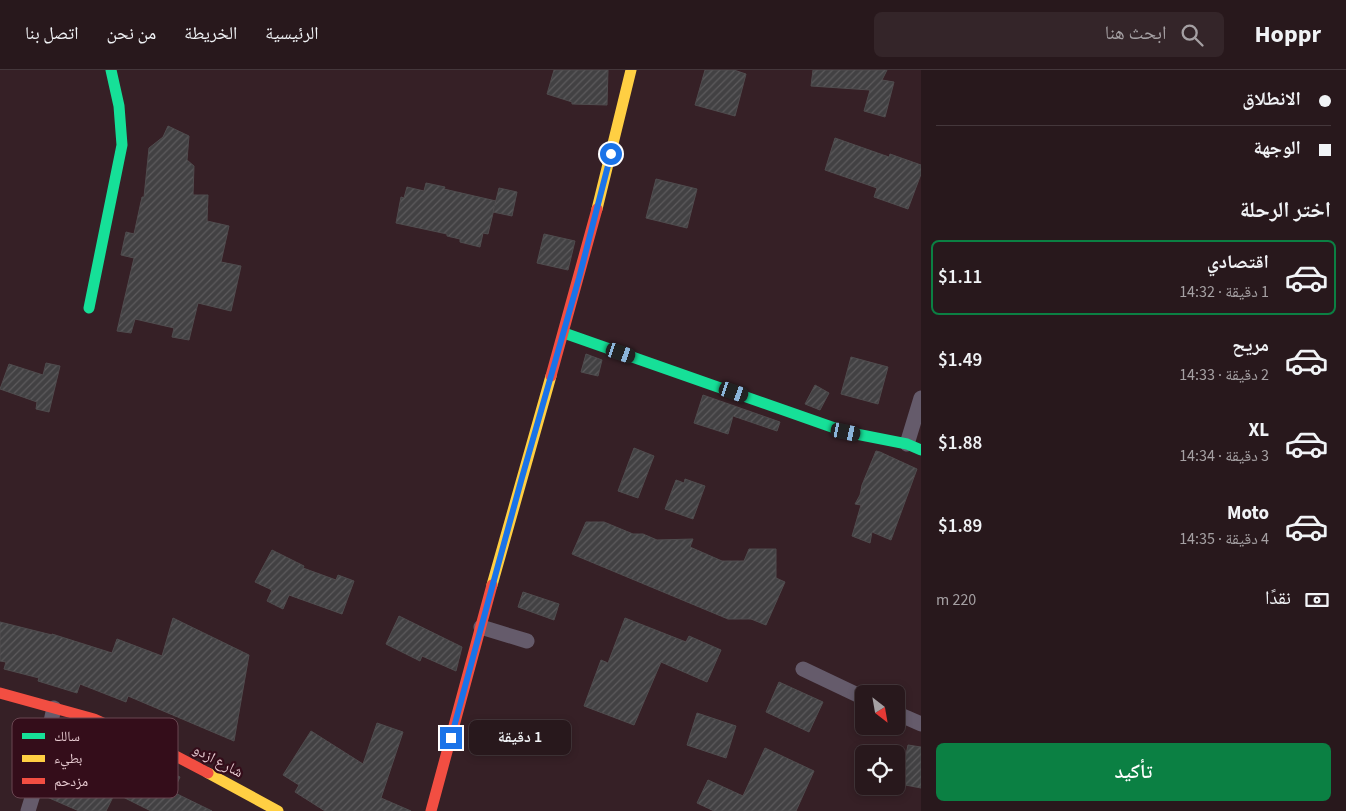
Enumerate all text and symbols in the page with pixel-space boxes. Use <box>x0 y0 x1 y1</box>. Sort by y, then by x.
search box <box>874 12 1224 57</box>
text: Hoppr <box>1254 17 1321 52</box>
text: ابحث هنا <box>1105 20 1166 47</box>
text: اتصل بنا <box>25 21 78 46</box>
text: من نحن <box>106 21 156 46</box>
text: الخريطة <box>184 21 237 46</box>
text: الرئيسية <box>265 21 319 46</box>
icon: search <box>1178 21 1206 49</box>
text: الانطلاق <box>1242 86 1301 113</box>
text: الوجهة <box>1253 135 1301 162</box>
route start <box>600 143 622 165</box>
text: اختر الرحلة <box>1240 194 1331 226</box>
text: اقتصادي <box>1207 249 1269 276</box>
icon: car <box>1284 255 1329 300</box>
text: $1.11 <box>938 264 982 291</box>
text: 1 دقيقة · 14:32 <box>1179 281 1269 303</box>
text: مريح <box>1232 332 1269 359</box>
icon: car <box>1284 338 1329 383</box>
car <box>604 341 637 365</box>
text: $1.49 <box>938 347 982 374</box>
text: 2 دقيقة · 14:33 <box>1179 364 1269 386</box>
car <box>717 380 750 404</box>
text: XL <box>1248 417 1269 444</box>
icon: car <box>1284 421 1329 466</box>
car <box>829 422 862 442</box>
text: $1.88 <box>938 430 982 457</box>
text: 3 دقيقة · 14:34 <box>1179 445 1269 467</box>
text: Moto <box>1227 500 1269 527</box>
icon: car <box>1284 504 1329 549</box>
text: $1.89 <box>938 513 982 540</box>
text: 4 دقيقة · 14:35 <box>1179 528 1269 550</box>
text: نقدًا <box>1265 585 1291 612</box>
icon: cash <box>1303 586 1331 614</box>
text: 220 m <box>936 589 976 611</box>
north arrow <box>855 685 905 735</box>
map controls <box>855 685 905 795</box>
legend <box>12 718 178 798</box>
callout: 1 دقيقة <box>468 720 571 756</box>
text: 1 دقيقة <box>498 726 542 748</box>
text: سالك <box>54 727 80 747</box>
route end <box>440 727 462 749</box>
street label: شارع ازدو <box>189 739 247 783</box>
button: تأكيد <box>936 743 1331 801</box>
button: locate <box>855 745 905 795</box>
text: بطيء <box>54 749 83 770</box>
text: مزدحم <box>54 772 88 792</box>

